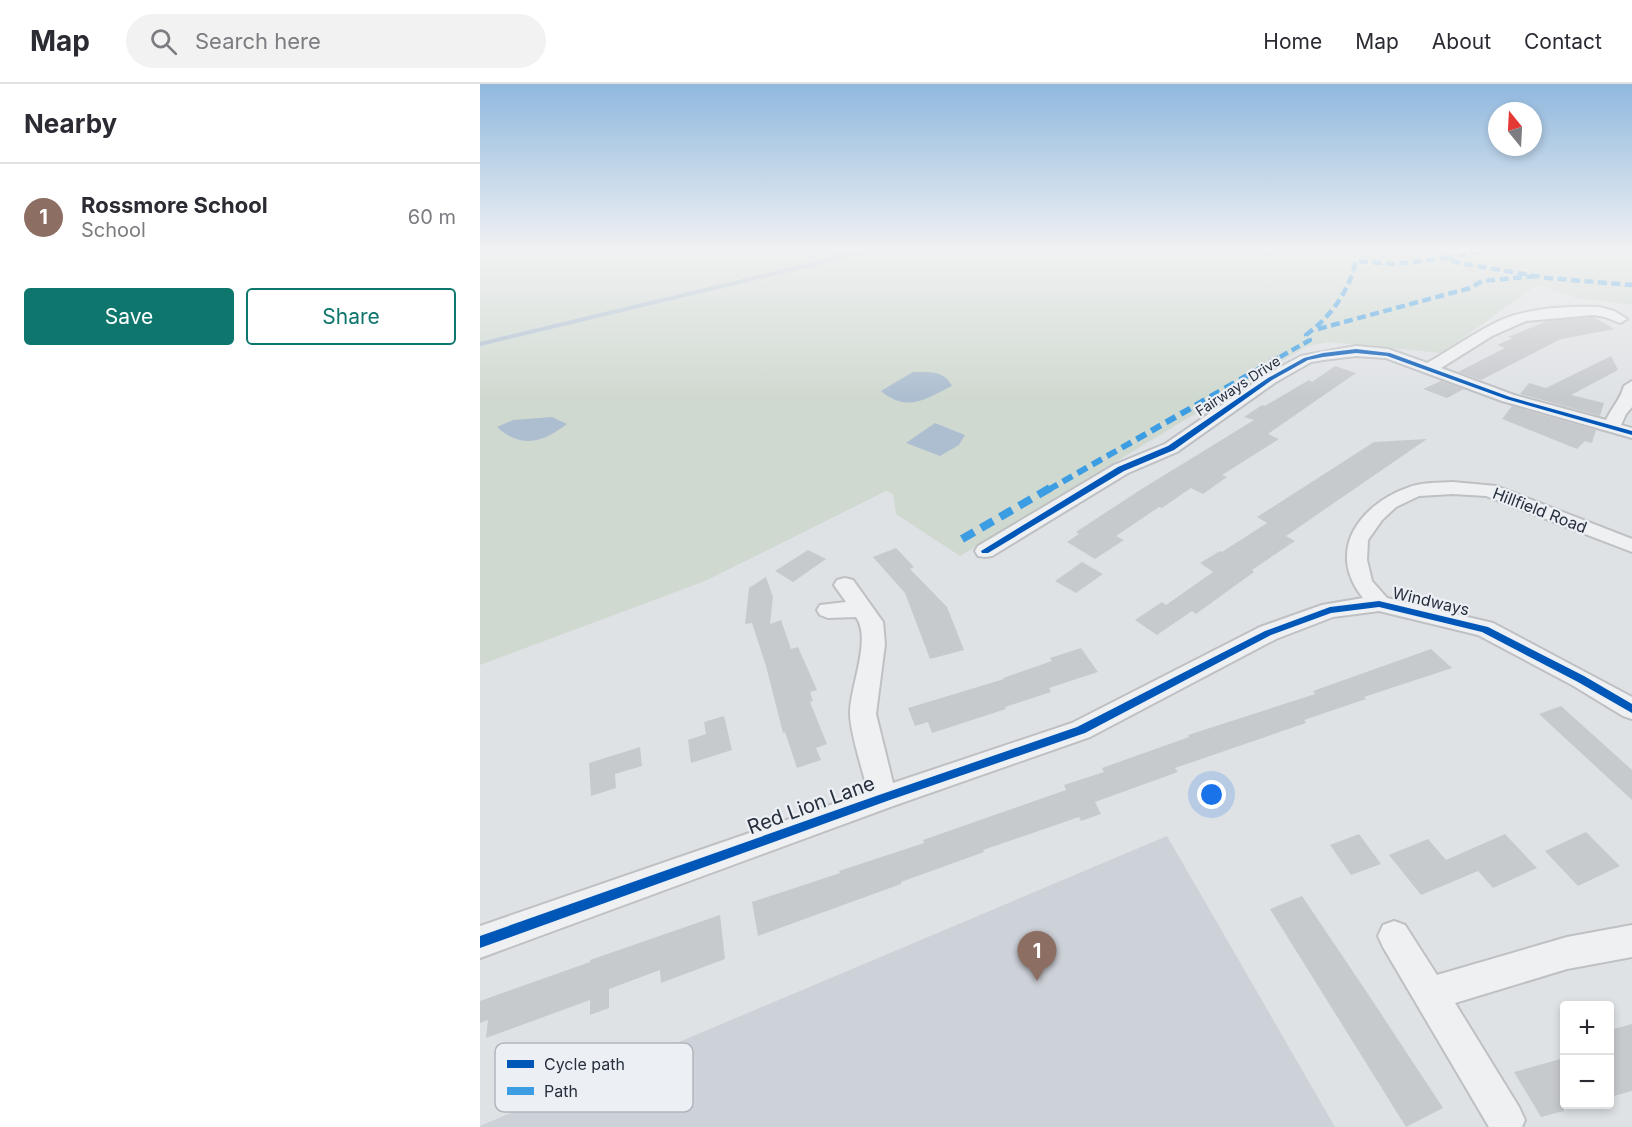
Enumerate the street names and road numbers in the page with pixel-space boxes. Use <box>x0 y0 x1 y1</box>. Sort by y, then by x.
street label: Fairways Drive <box>1192 352 1283 419</box>
street label: Hillfield Road <box>1490 483 1590 537</box>
street label: Windways <box>1391 582 1471 620</box>
street label: Red Lion Lane <box>744 771 878 839</box>

